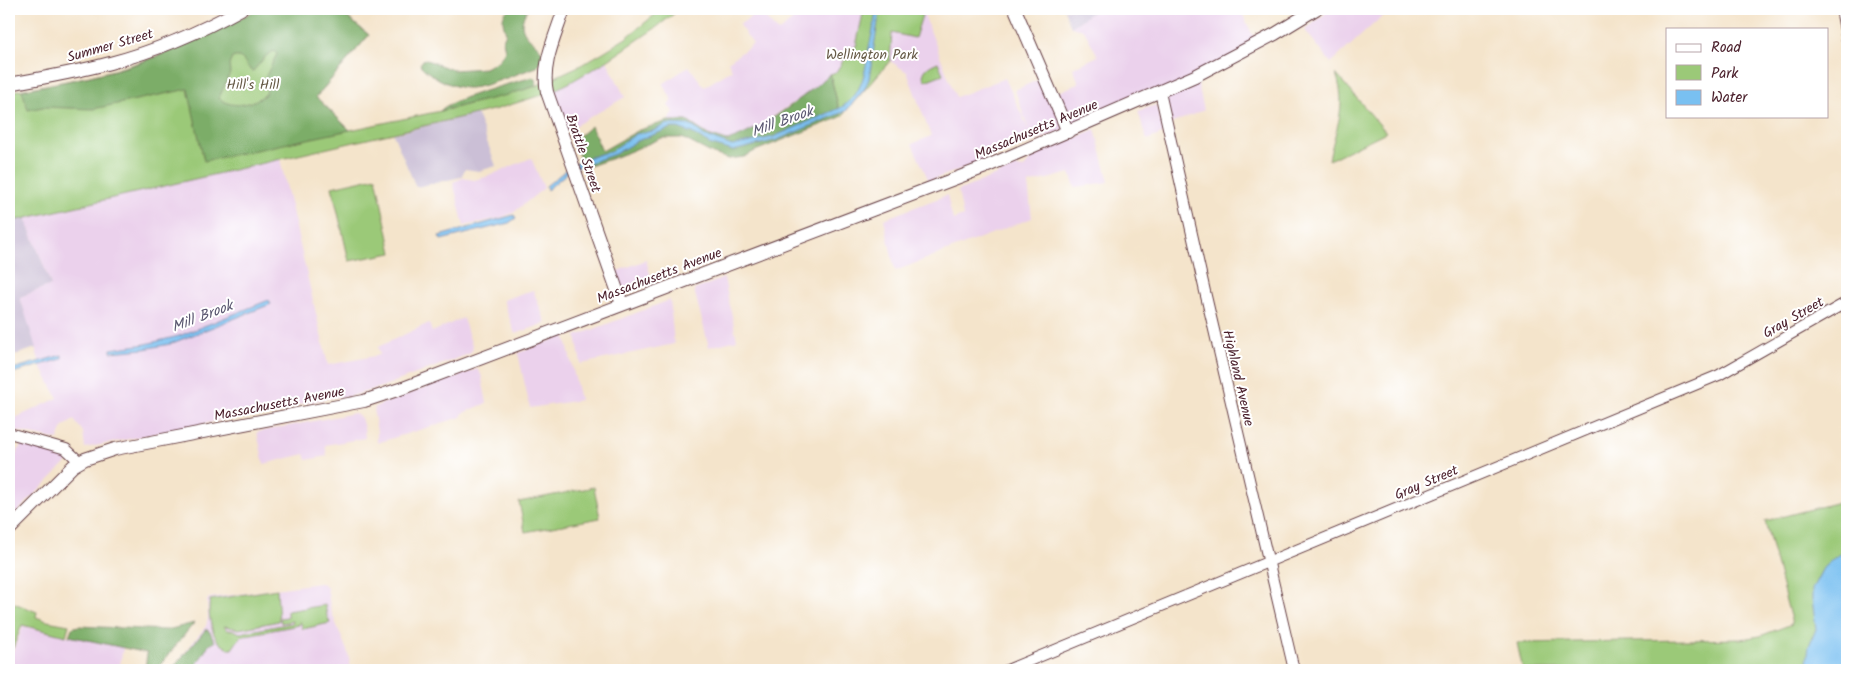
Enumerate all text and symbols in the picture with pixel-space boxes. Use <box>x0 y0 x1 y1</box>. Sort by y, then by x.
street label: Summer Street <box>65 23 156 69</box>
legend <box>1666 28 1828 118</box>
text: Road <box>1711 36 1742 60</box>
park label: Wellington Park <box>826 44 918 66</box>
text: Park <box>1711 62 1739 86</box>
park label: Hill's Hill <box>227 74 280 96</box>
text: Water <box>1711 86 1748 110</box>
street label: Massachusetts Avenue <box>971 94 1102 166</box>
water label: Mill Brook <box>748 99 818 144</box>
street label: Brattle Street <box>559 111 607 196</box>
street label: Massachusetts Avenue <box>594 242 726 310</box>
street label: Gray Street <box>1759 291 1829 344</box>
water label: Mill Brook <box>168 294 238 340</box>
street label: Highland Avenue <box>1216 328 1260 429</box>
street label: Massachusetts Avenue <box>212 380 347 427</box>
street label: Gray Street <box>1391 459 1462 506</box>

